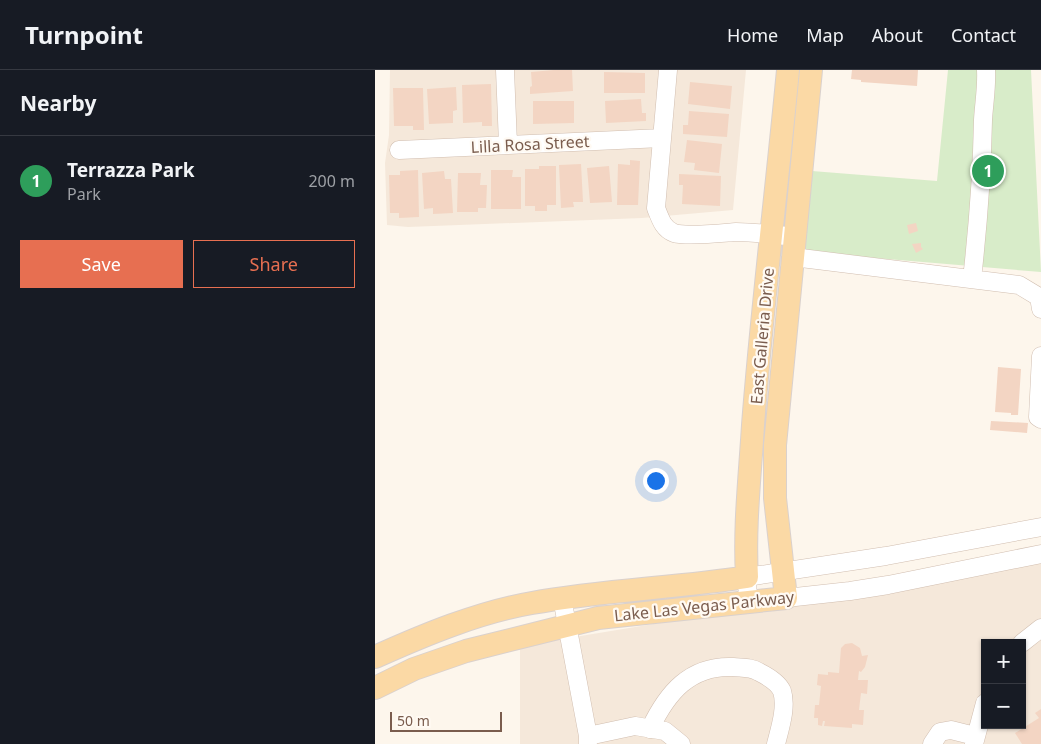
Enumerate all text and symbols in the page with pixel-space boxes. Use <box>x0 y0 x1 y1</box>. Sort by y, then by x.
text: Turnpoint <box>25 18 143 51</box>
text: Home <box>727 23 778 47</box>
text: Map <box>806 23 844 47</box>
text: About <box>872 23 923 47</box>
text: Contact <box>951 23 1016 47</box>
text: Nearby <box>20 89 96 117</box>
street label: Lilla Rosa Street <box>470 130 590 158</box>
pin: 1 <box>972 152 1004 190</box>
text: Terrazza Park <box>67 157 194 183</box>
text: 1 <box>31 170 41 192</box>
text: 200 m <box>308 170 355 192</box>
text: Park <box>67 183 101 205</box>
button: Save <box>20 240 183 288</box>
button: Share <box>193 240 355 288</box>
street label: East Galleria Drive <box>745 267 779 405</box>
your location <box>643 468 669 494</box>
street label: Lake Las Vegas Parkway <box>613 586 796 626</box>
map controls <box>981 639 1026 729</box>
button: + <box>981 639 1026 684</box>
button: − <box>981 684 1026 729</box>
scale bar <box>390 709 503 732</box>
text: 50 m <box>397 711 430 730</box>

